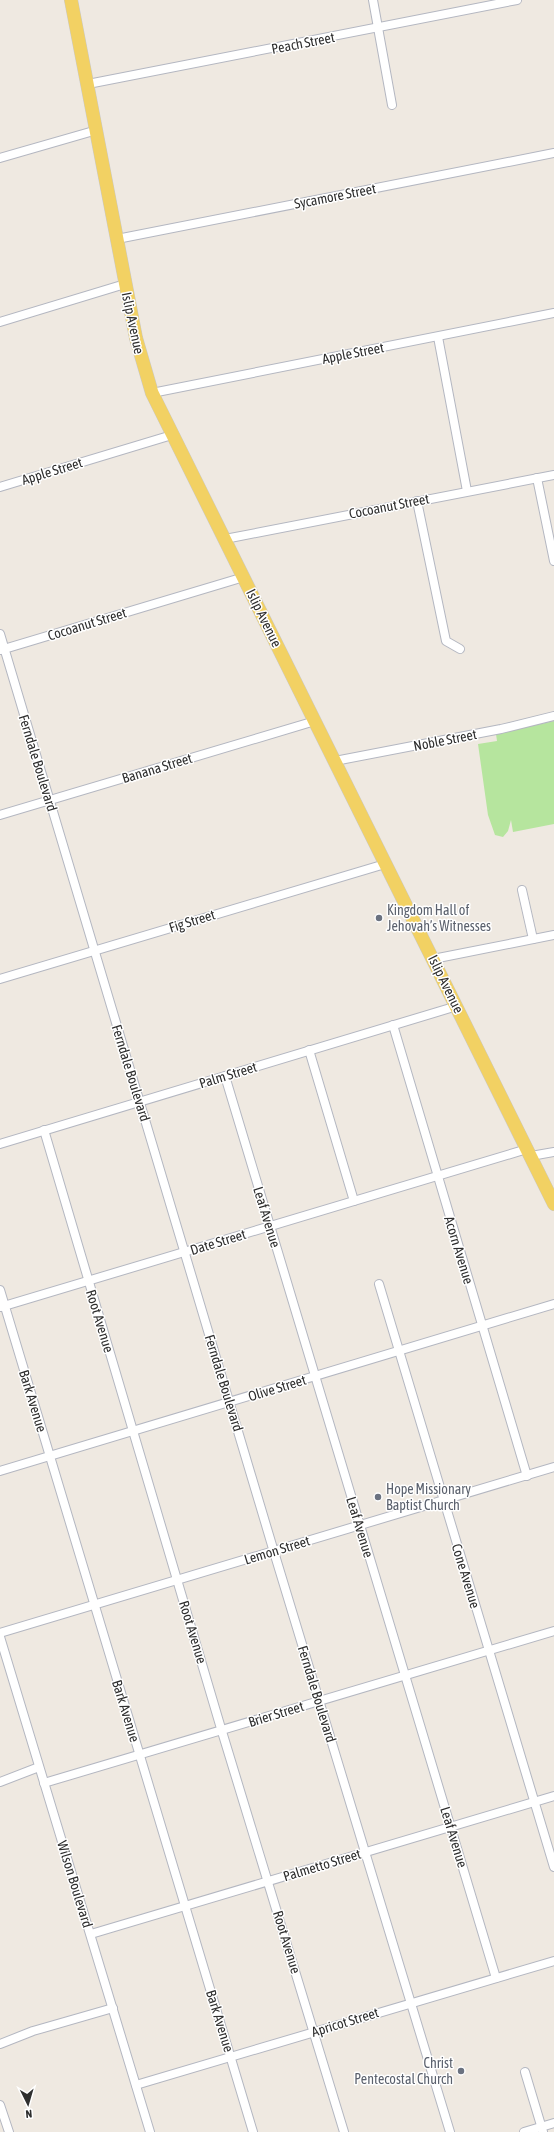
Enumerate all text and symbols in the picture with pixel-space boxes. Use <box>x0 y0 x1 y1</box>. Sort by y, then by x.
street label: Peach Street <box>270 29 336 57</box>
street label: Sycamore Street <box>293 180 377 212</box>
street label: Islip Avenue <box>119 291 147 355</box>
street label: Apple Street <box>321 339 385 367</box>
street label: Apple Street <box>20 454 84 488</box>
street label: Cocoanut Street <box>348 490 430 522</box>
street label: Islip Avenue <box>243 586 285 650</box>
street label: Cocoanut Street <box>46 604 128 644</box>
street label: Ferndale Boulevard <box>16 713 60 813</box>
street label: Noble Street <box>412 726 478 754</box>
street label: Banana Street <box>120 750 194 786</box>
place label: Kingdom Hall of Jehovah’s Witnesses <box>387 902 491 934</box>
street label: Fig Street <box>167 906 217 936</box>
marker: Kingdom Hall of Jehovah’s Witnesses <box>374 913 384 923</box>
street label: Islip Avenue <box>425 952 467 1016</box>
street label: Ferndale Boulevard <box>109 1023 153 1123</box>
street label: Palm Street <box>197 1059 259 1091</box>
street label: Leaf Avenue <box>250 1185 284 1249</box>
street label: Acorn Avenue <box>441 1214 477 1286</box>
street label: Date Street <box>188 1226 248 1258</box>
street label: Root Avenue <box>83 1288 117 1354</box>
street label: Ferndale Boulevard <box>202 1333 246 1433</box>
street label: Bark Avenue <box>16 1368 50 1434</box>
street label: Olive Street <box>246 1372 308 1404</box>
place label: Hope Missionary Baptist Church <box>386 1481 471 1513</box>
marker: Hope Missionary Baptist Church <box>373 1492 383 1502</box>
street label: Leaf Avenue <box>343 1495 377 1559</box>
street label: Lemon Street <box>242 1532 312 1568</box>
street label: Cone Avenue <box>449 1542 483 1610</box>
street label: Root Avenue <box>176 1599 210 1665</box>
street label: Ferndale Boulevard <box>295 1644 339 1744</box>
street label: Bark Avenue <box>109 1678 143 1744</box>
street label: Brier Street <box>246 1698 306 1730</box>
street label: Leaf Avenue <box>437 1805 471 1869</box>
street label: Wilson Boulevard <box>54 1839 96 1929</box>
street label: Palmetto Street <box>281 1846 363 1884</box>
street label: Root Avenue <box>270 1909 304 1975</box>
street label: Bark Avenue <box>203 1988 237 2054</box>
street label: Apricot Street <box>310 2004 380 2040</box>
place label: Christ Pentecostal Church <box>354 2055 453 2087</box>
marker: Christ Pentecostal Church <box>456 2066 466 2076</box>
north arrow <box>8 2084 48 2124</box>
text: N <box>25 2108 33 2120</box>

